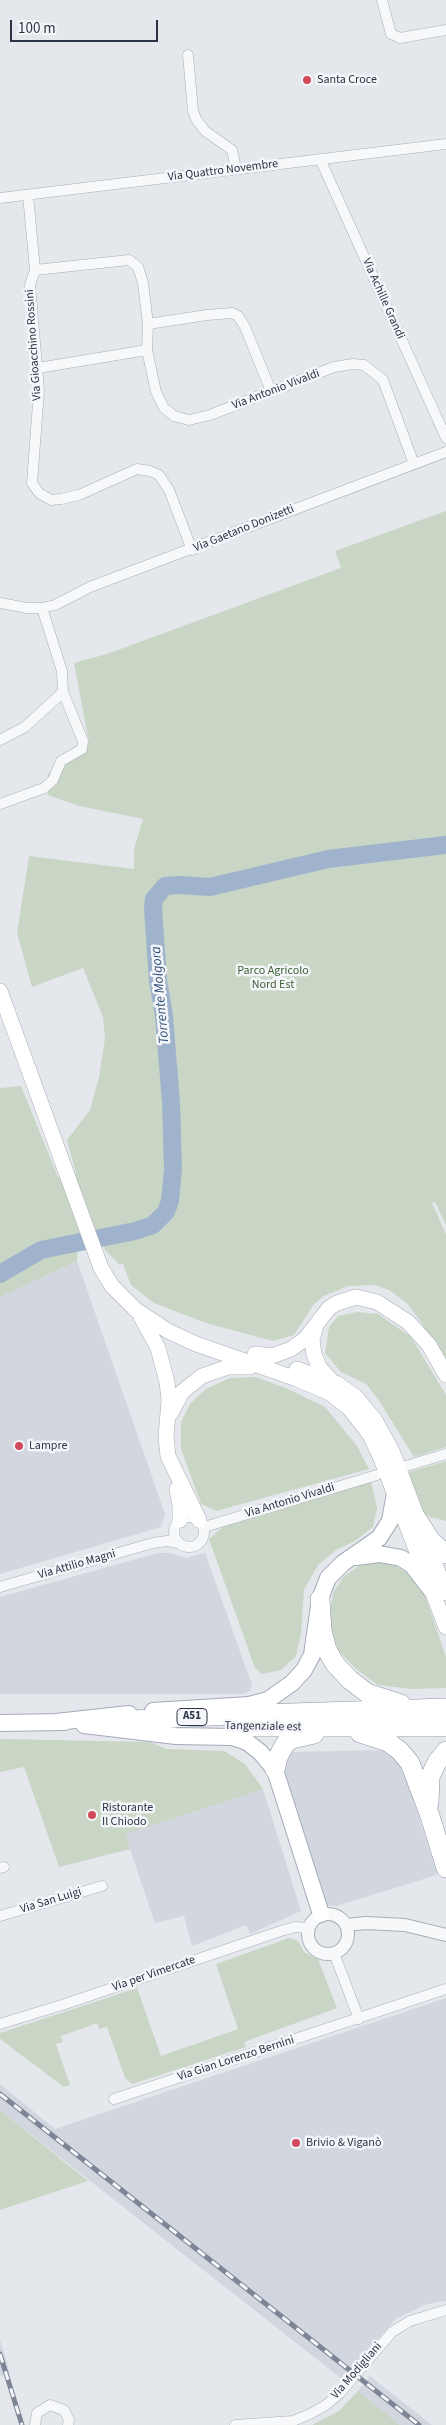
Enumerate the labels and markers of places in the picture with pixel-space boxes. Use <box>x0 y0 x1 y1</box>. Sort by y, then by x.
place label: Santa Croce <box>317 73 377 87</box>
marker: Santa Croce <box>301 74 313 86</box>
place label: Lampre <box>29 1439 67 1453</box>
marker: Lampre <box>13 1440 25 1452</box>
place label: Ristorante Il Chiodo <box>102 1801 153 1829</box>
marker: Ristorante Il Chiodo <box>86 1809 98 1821</box>
place label: Brivio & Viganò <box>306 2136 381 2150</box>
marker: Brivio & Viganò <box>290 2137 302 2149</box>

